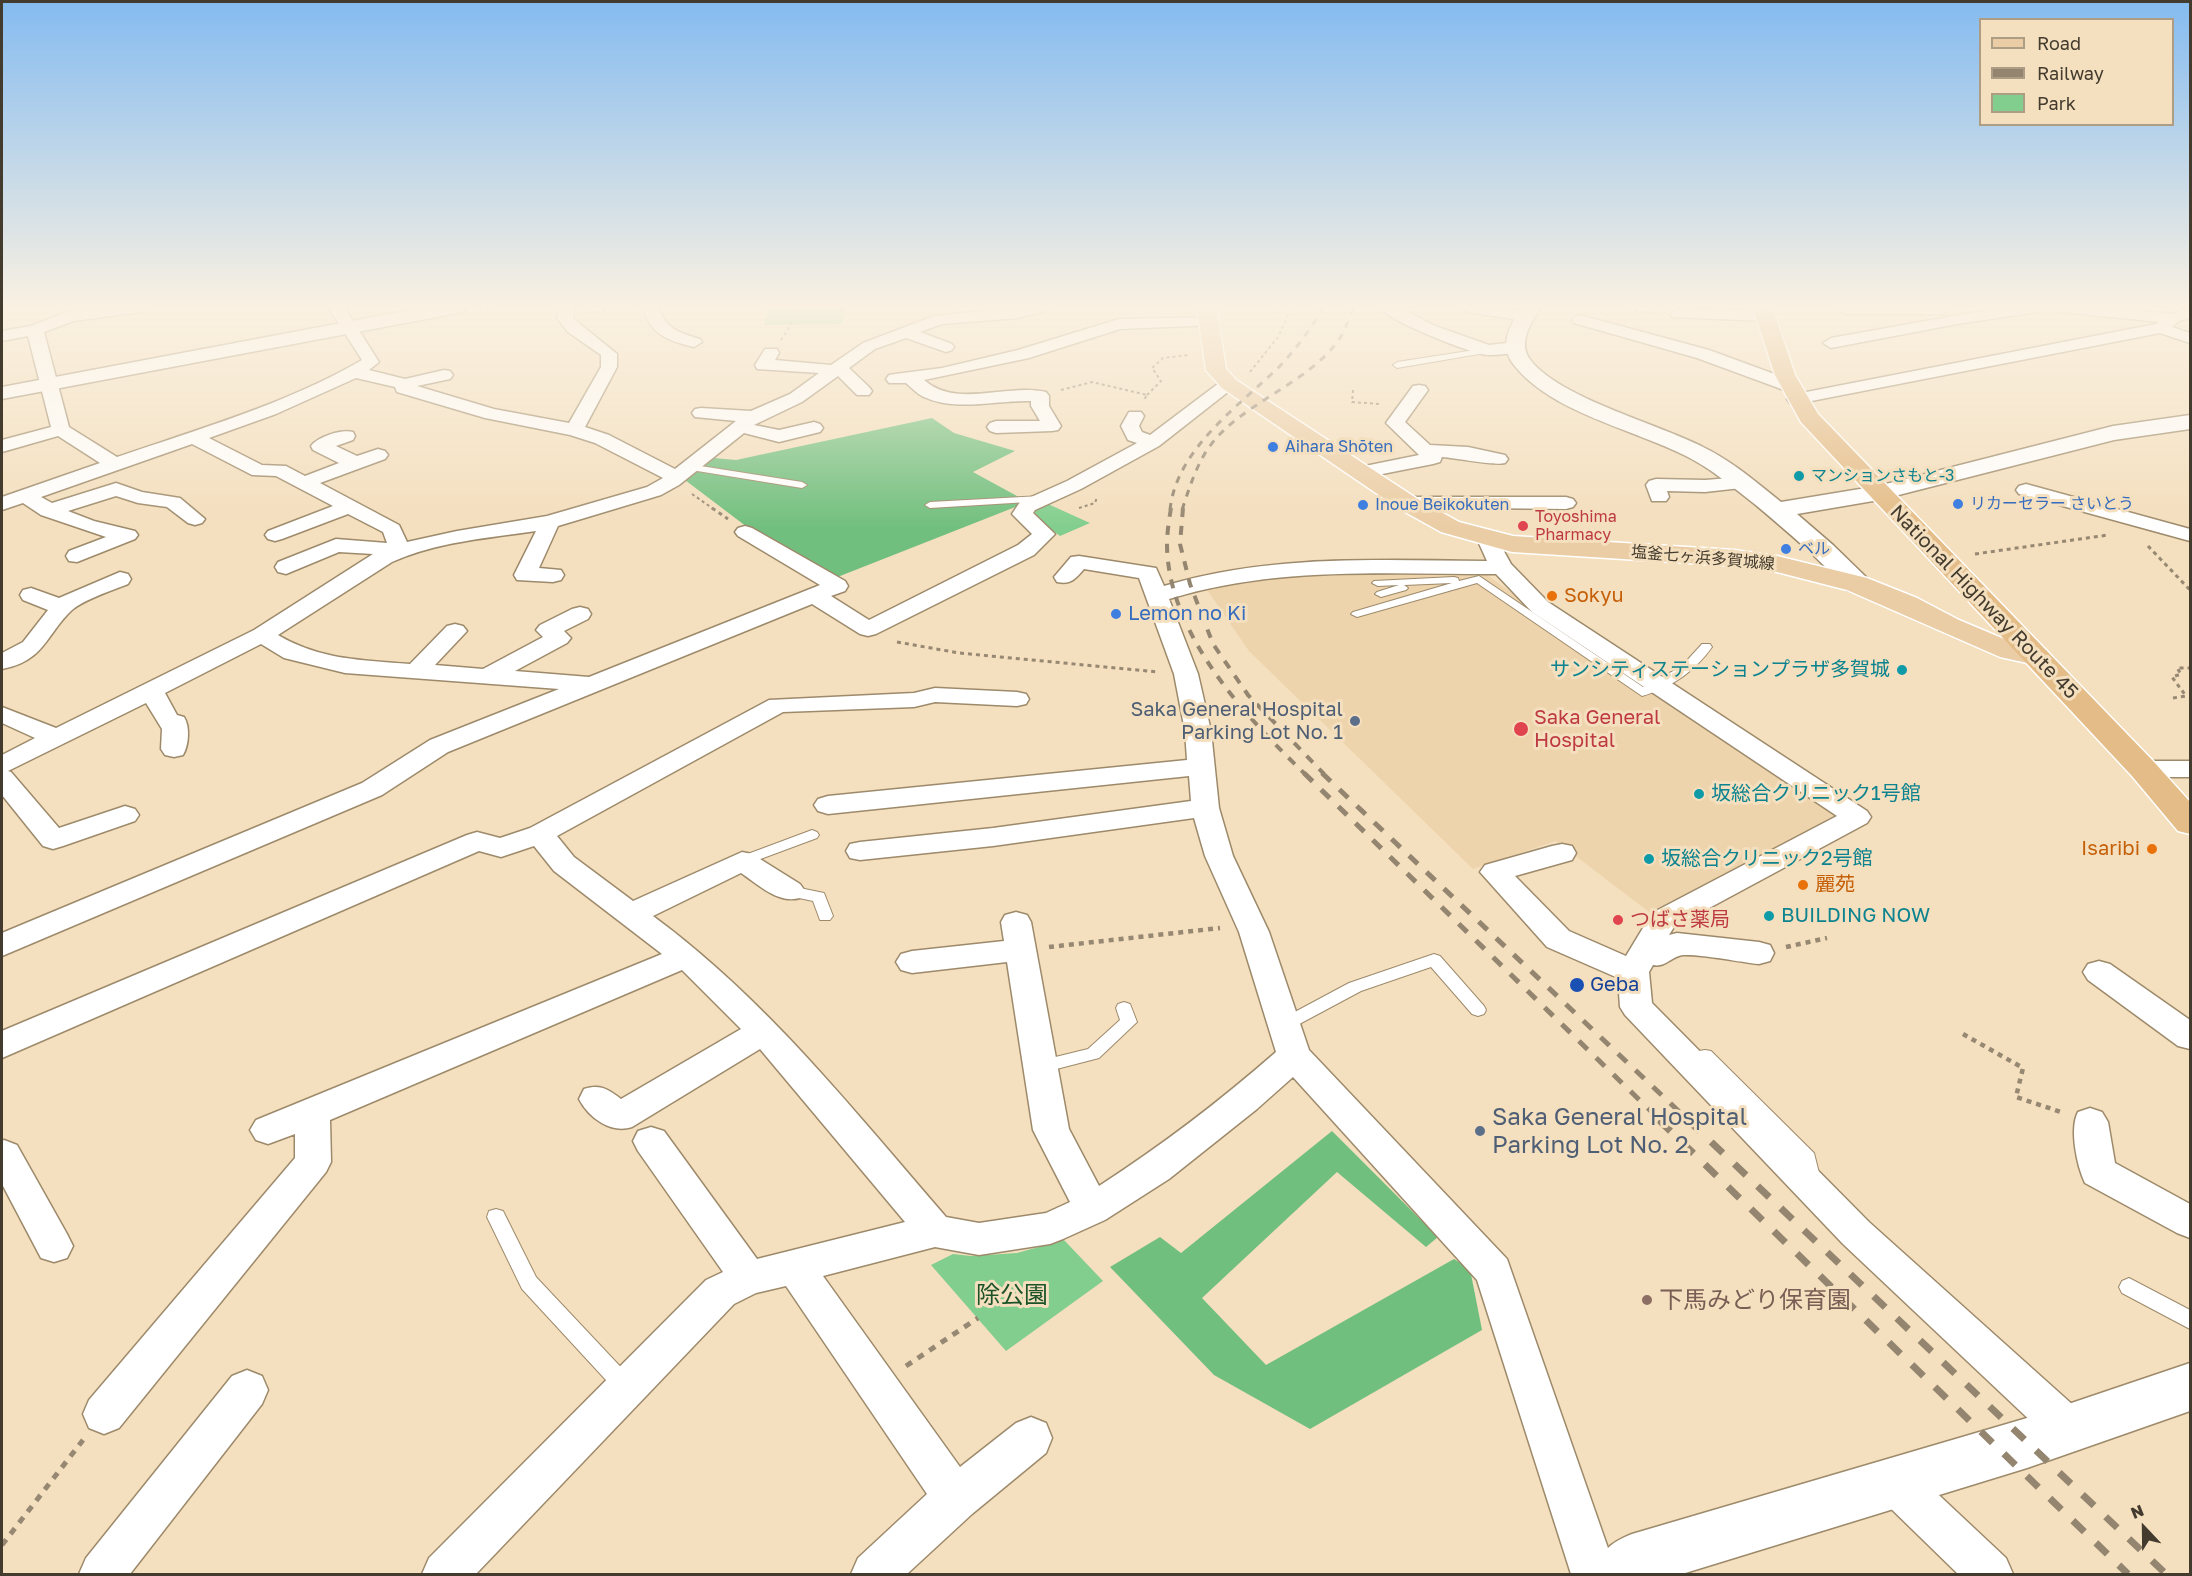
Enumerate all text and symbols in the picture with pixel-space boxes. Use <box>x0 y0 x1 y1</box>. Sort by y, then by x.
legend <box>1979 18 2174 126</box>
text: Road <box>2037 32 2081 54</box>
text: Railway <box>2037 62 2104 84</box>
text: Park <box>2037 92 2076 114</box>
place label: Aihara Shōten <box>1285 437 1393 457</box>
marker: Aihara Shōten <box>1266 440 1280 454</box>
place label: マンションさもと-3 <box>1811 466 1954 486</box>
marker: マンションさもと-3 <box>1792 469 1806 483</box>
place label: リカーセラー さいとう <box>1970 494 2134 514</box>
place label: Inoue Beikokuten <box>1375 495 1509 515</box>
marker: リカーセラー さいとう <box>1951 497 1965 511</box>
marker: Inoue Beikokuten <box>1356 498 1370 512</box>
street label: National Highway Route 45 <box>1885 500 2083 704</box>
place label: Toyoshima Pharmacy <box>1535 507 1617 545</box>
marker: Toyoshima Pharmacy <box>1516 519 1530 533</box>
place label: ベル <box>1798 539 1830 559</box>
street label: 塩釜七ヶ浜多賀城線 <box>1630 542 1776 574</box>
marker: ベル <box>1779 542 1793 556</box>
place label: Sokyu <box>1564 584 1624 608</box>
marker: Sokyu <box>1545 589 1559 603</box>
place label: Lemon no Ki <box>1128 602 1246 626</box>
marker: Lemon no Ki <box>1109 607 1123 621</box>
place label: サンシティステーションプラザ多賀城 <box>1550 658 1890 682</box>
marker: サンシティステーションプラザ多賀城 <box>1895 663 1909 677</box>
place label: Saka General Hospital Parking Lot No. 1 <box>1130 698 1343 745</box>
place label: Saka General Hospital <box>1534 706 1660 753</box>
marker: Saka General Hospital Parking Lot No. 1 <box>1348 714 1362 728</box>
marker: Saka General Hospital <box>1512 720 1530 738</box>
place label: 坂総合クリニック1号館 <box>1711 782 1921 806</box>
marker: 坂総合クリニック1号館 <box>1692 787 1706 801</box>
place label: Isaribi <box>2081 837 2140 861</box>
marker: Isaribi <box>2145 842 2159 856</box>
place label: 坂総合クリニック2号館 <box>1661 847 1873 871</box>
marker: 坂総合クリニック2号館 <box>1642 852 1656 866</box>
place label: 麗苑 <box>1815 873 1855 897</box>
marker: 麗苑 <box>1796 878 1810 892</box>
place label: BUILDING NOW <box>1781 904 1930 928</box>
place label: つばさ薬局 <box>1630 908 1730 932</box>
marker: BUILDING NOW <box>1762 909 1776 923</box>
marker: つばさ薬局 <box>1611 913 1625 927</box>
place label: Geba <box>1590 973 1639 997</box>
marker: Geba <box>1568 976 1586 994</box>
place label: Saka General Hospital Parking Lot No. 2 <box>1492 1103 1747 1159</box>
marker: Saka General Hospital Parking Lot No. 2 <box>1473 1124 1487 1138</box>
park label: 除公園 <box>976 1281 1048 1309</box>
place label: 下馬みどり保育園 <box>1659 1286 1851 1314</box>
marker: 下馬みどり保育園 <box>1640 1293 1654 1307</box>
north arrow <box>2114 1498 2174 1558</box>
text: N <box>2128 1500 2147 1523</box>

